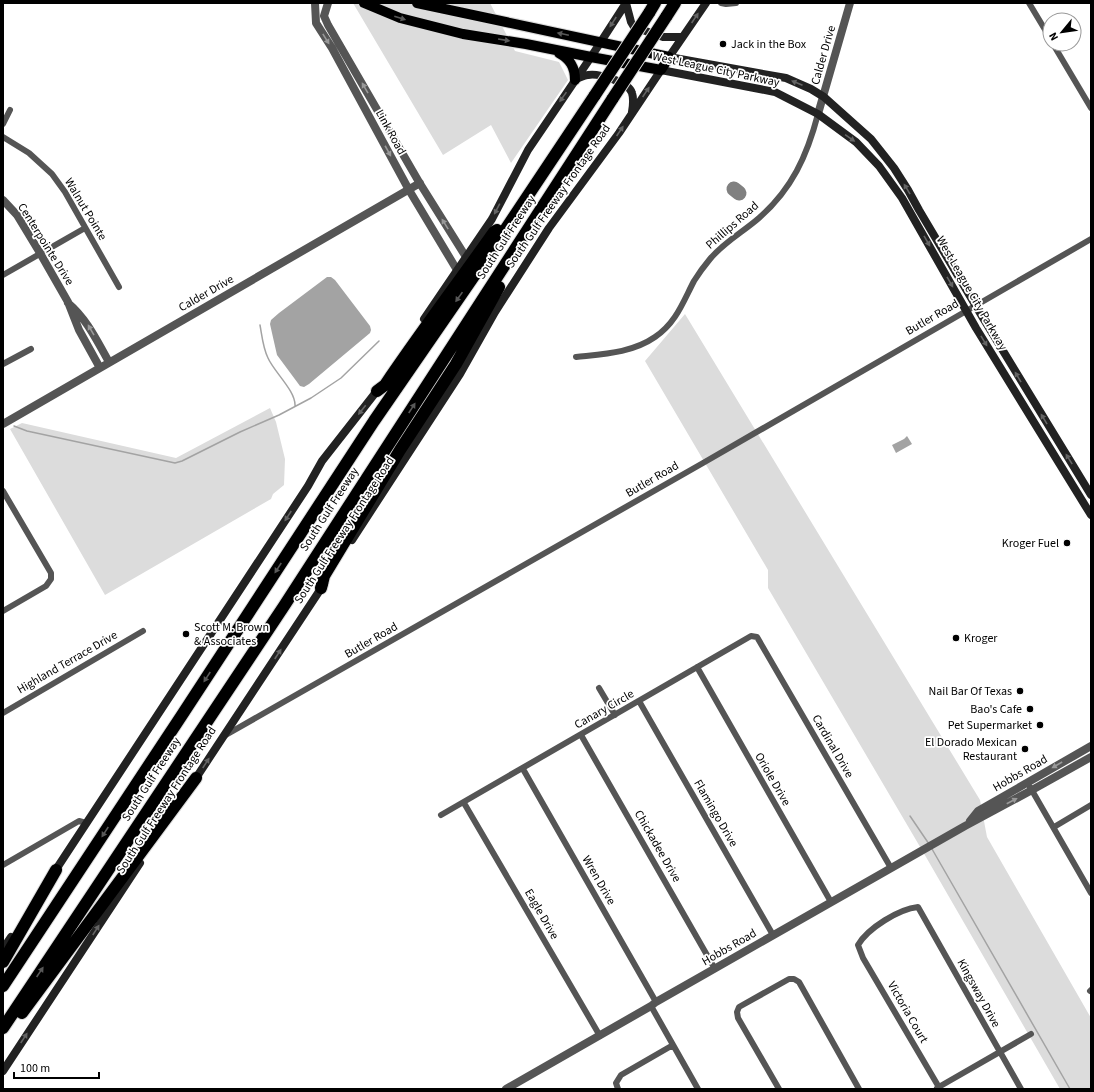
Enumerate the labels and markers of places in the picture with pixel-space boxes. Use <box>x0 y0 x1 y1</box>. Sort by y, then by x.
place label: Jack in the Box <box>731 36 807 53</box>
marker: Jack in the Box <box>718 39 728 49</box>
place label: Kroger Fuel <box>1002 535 1059 552</box>
marker: Kroger Fuel <box>1062 538 1072 548</box>
place label: Scott M. Brown & Associates <box>194 619 269 650</box>
marker: Scott M. Brown & Associates <box>181 629 191 639</box>
place label: Kroger <box>964 630 998 647</box>
marker: Kroger <box>951 633 961 643</box>
place label: Nail Bar Of Texas <box>928 683 1012 700</box>
marker: Nail Bar Of Texas <box>1015 686 1025 696</box>
place label: Bao's Cafe <box>970 701 1022 718</box>
marker: Bao's Cafe <box>1025 704 1035 714</box>
place label: Pet Supermarket <box>948 717 1032 734</box>
marker: Pet Supermarket <box>1035 720 1045 730</box>
place label: El Dorado Mexican Restaurant <box>925 734 1017 765</box>
marker: El Dorado Mexican Restaurant <box>1020 744 1030 754</box>

